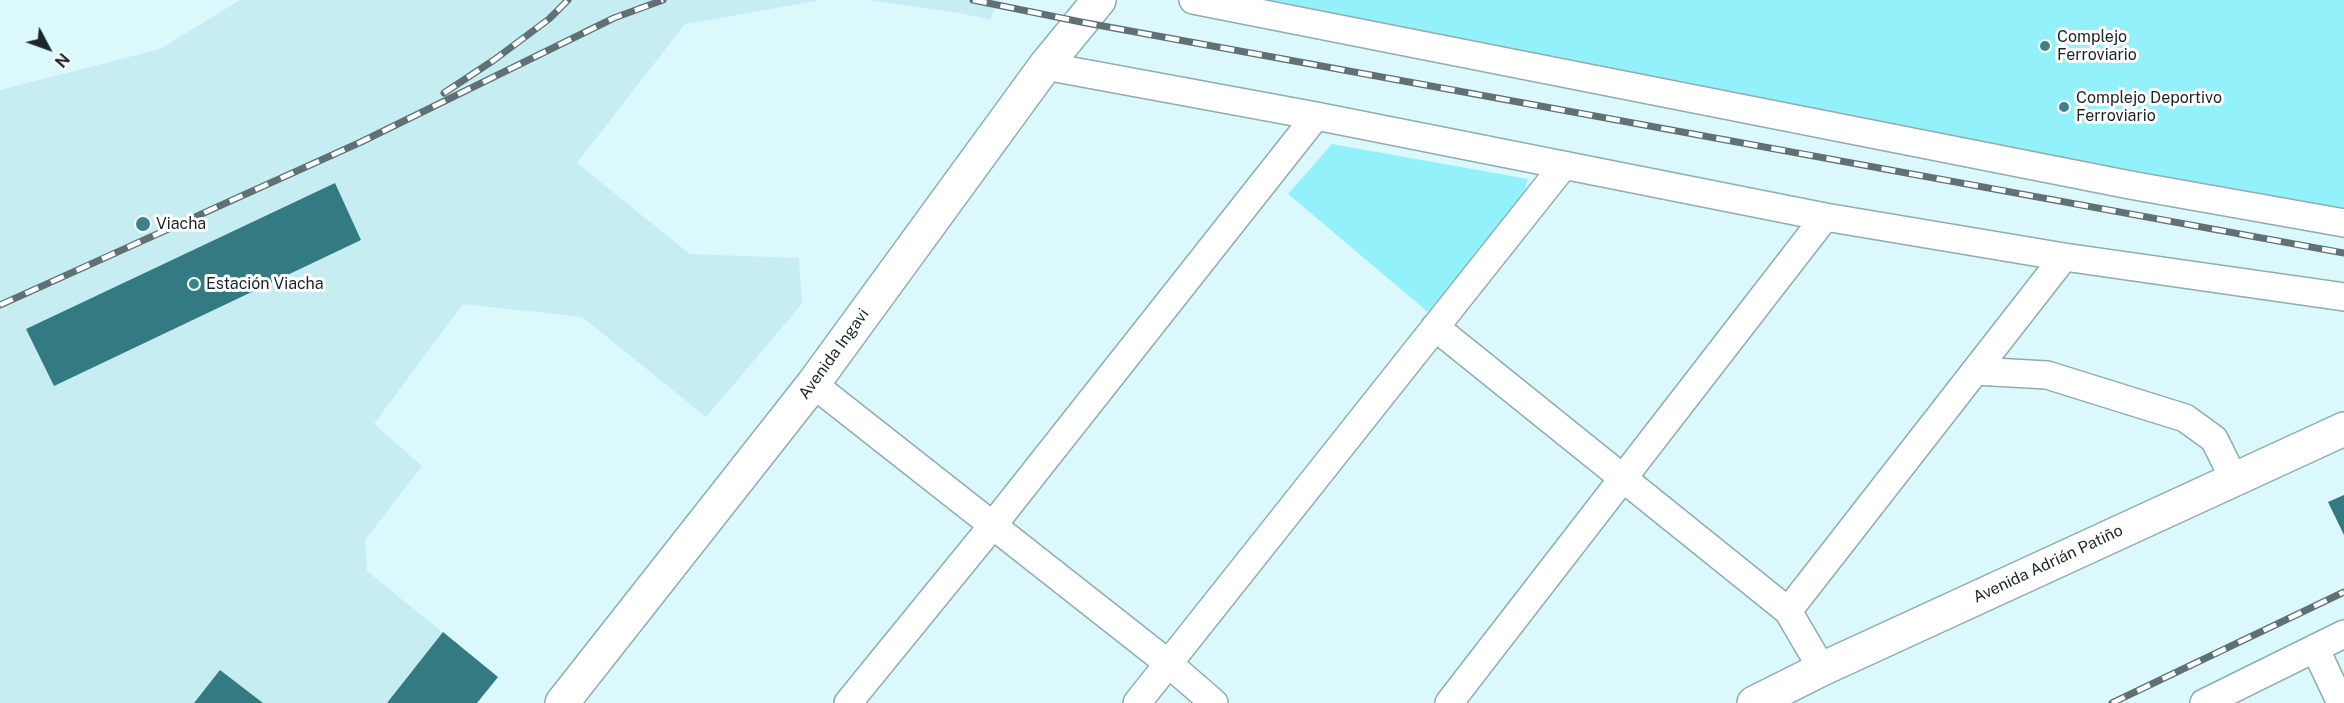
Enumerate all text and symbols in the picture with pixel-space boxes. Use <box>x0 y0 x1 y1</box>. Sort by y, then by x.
north arrow <box>18 18 78 78</box>
place label: Complejo Ferroviario <box>2057 27 2137 65</box>
marker: Complejo Ferroviario <box>2038 39 2052 53</box>
text: N <box>51 49 73 71</box>
place label: Complejo Deportivo Ferroviario <box>2076 88 2222 126</box>
marker: Complejo Deportivo Ferroviario <box>2057 100 2071 114</box>
place label: Viacha <box>156 214 206 234</box>
marker: Viacha <box>134 215 152 233</box>
place label: Estación Viacha <box>206 274 324 294</box>
marker: Estación Viacha <box>187 277 201 291</box>
street label: Avenida Ingavi <box>795 305 873 403</box>
street label: Avenida Adrián Patiño <box>1970 521 2126 607</box>

